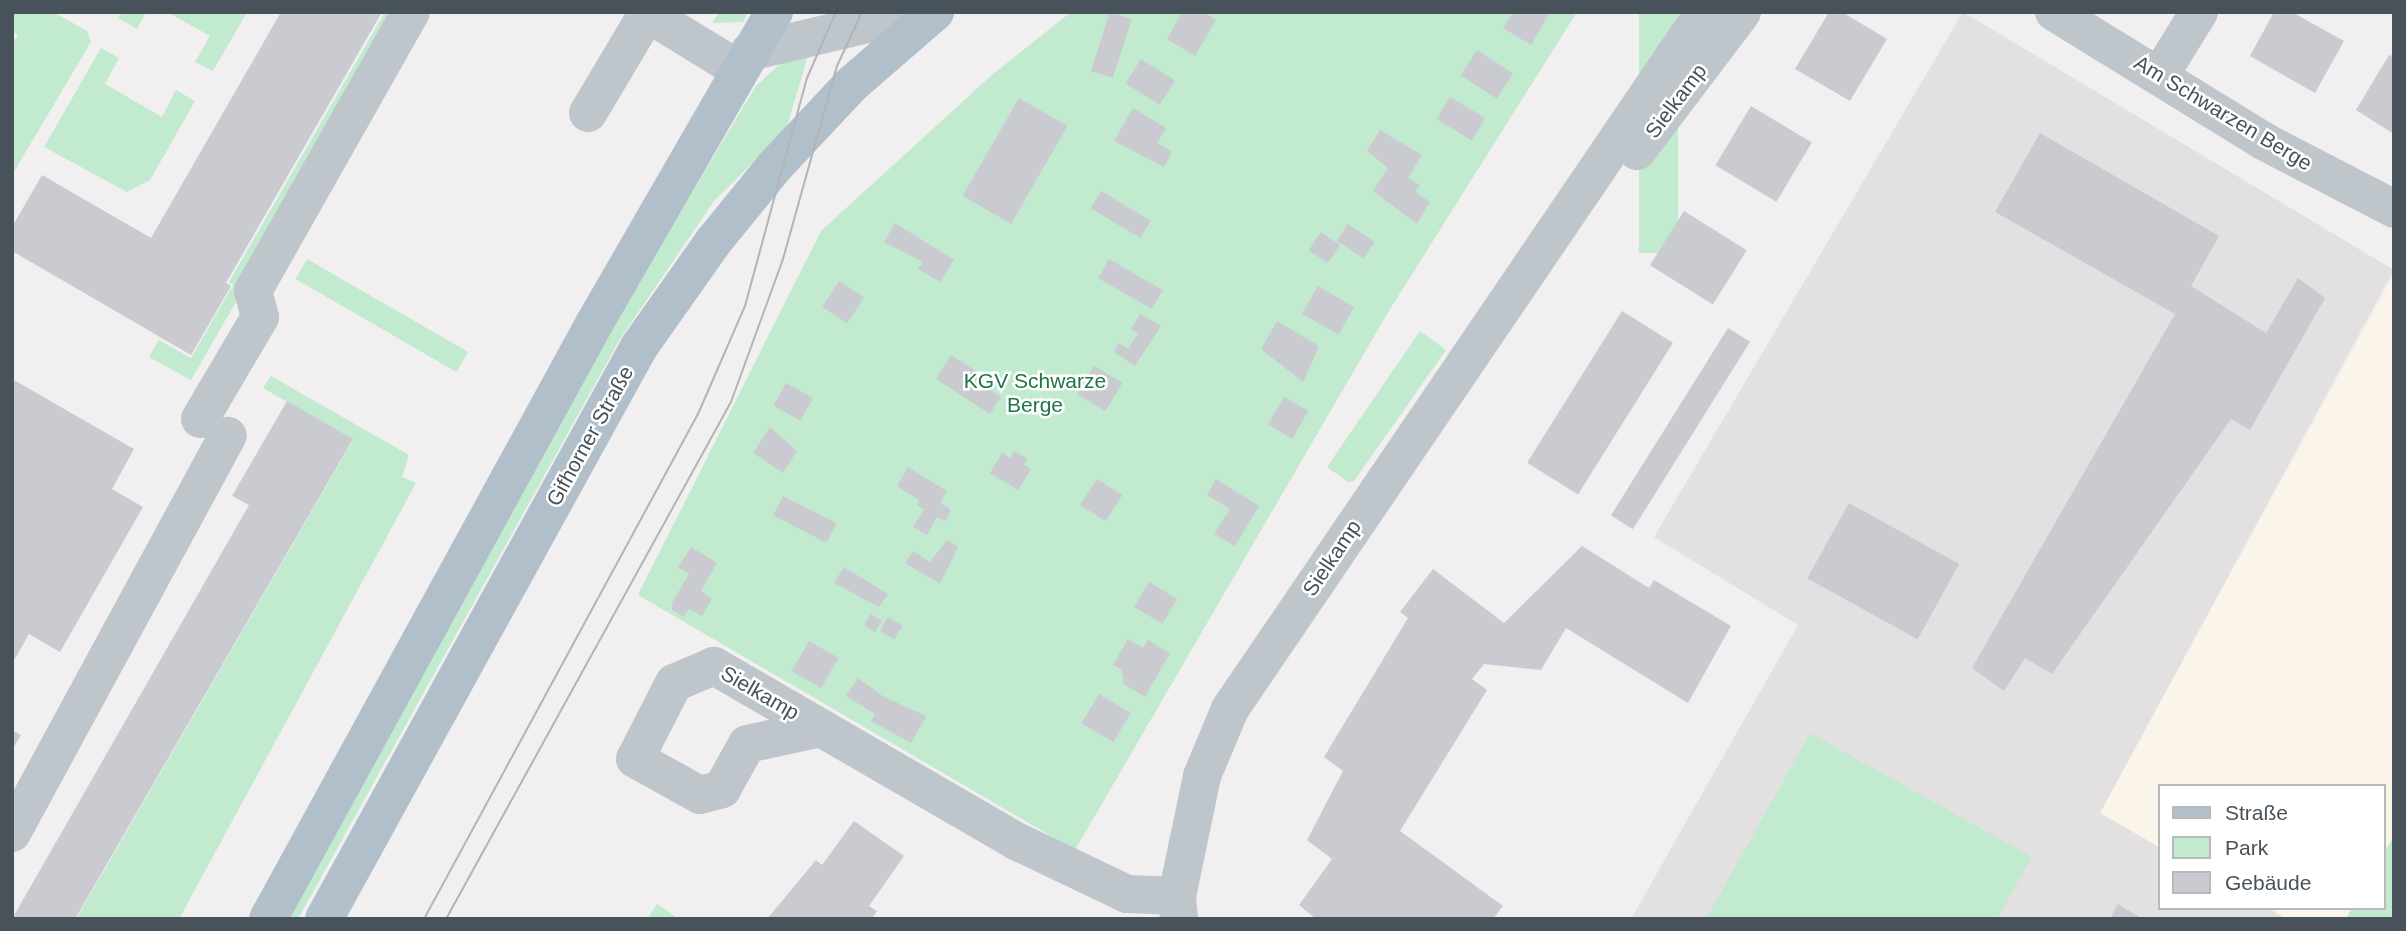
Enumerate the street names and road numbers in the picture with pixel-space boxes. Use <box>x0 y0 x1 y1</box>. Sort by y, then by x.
street label: Am Schwarzen Berge <box>2129 50 2317 176</box>
street label: Sielkamp <box>1640 59 1712 143</box>
street label: Gifhorner Straße <box>541 361 639 511</box>
street label: Sielkamp <box>1297 515 1367 601</box>
street label: Sielkamp <box>716 660 804 726</box>

